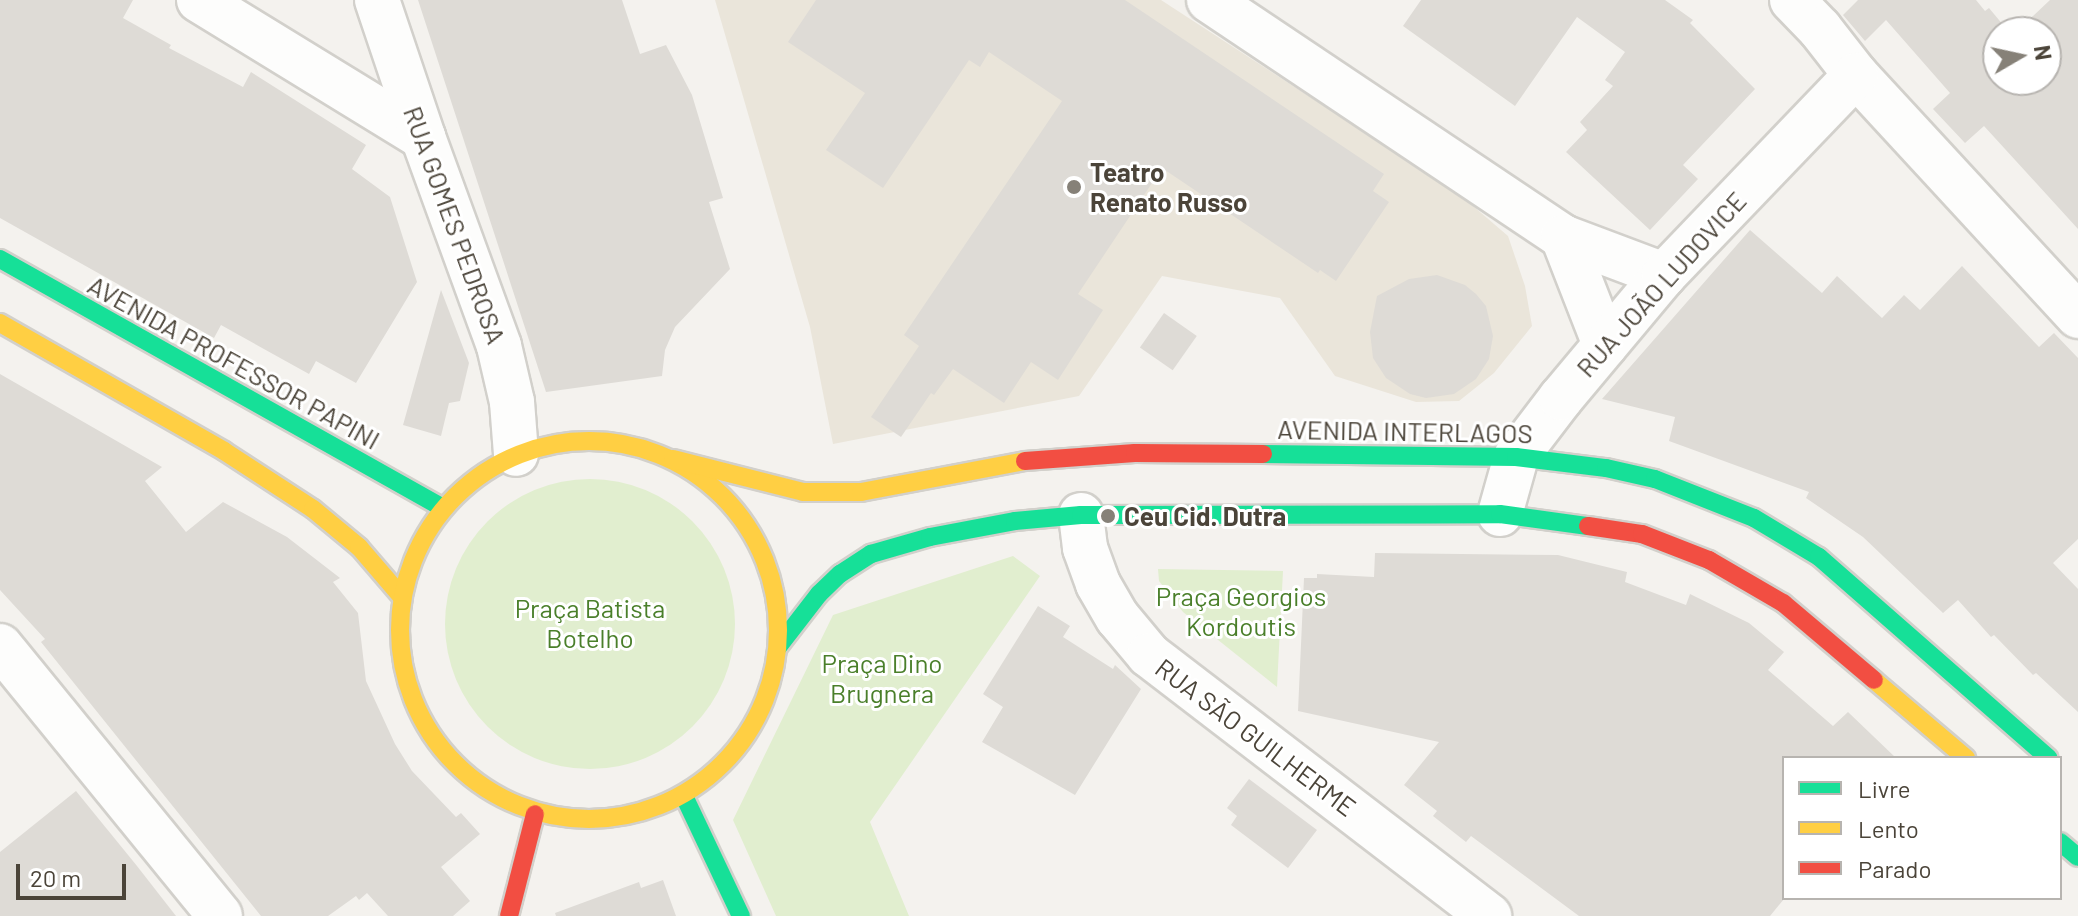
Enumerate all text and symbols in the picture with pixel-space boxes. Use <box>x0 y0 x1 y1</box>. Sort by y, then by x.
north arrow <box>1982 16 2062 96</box>
text: N <box>2030 43 2058 62</box>
street label: RUA GOMES PEDROSA <box>397 102 513 348</box>
place label: Teatro Renato Russo <box>1090 156 1248 218</box>
marker: Teatro Renato Russo <box>1065 178 1083 196</box>
street label: RUA JOÃO LUDOVICE <box>1570 185 1752 383</box>
street label: AVENIDA PROFESSOR PAPINI <box>83 269 385 455</box>
street label: AVENIDA INTERLAGOS <box>1277 413 1533 449</box>
place label: Ceu Cid. Dutra <box>1124 500 1286 532</box>
marker: Ceu Cid. Dutra <box>1099 507 1117 525</box>
park label: Praça Georgios Kordoutis <box>1156 580 1326 642</box>
park label: Praça Batista Botelho <box>515 592 665 654</box>
park label: Praça Dino Brugnera <box>822 647 942 708</box>
street label: RUA SÃO GUILHERME <box>1150 651 1362 823</box>
legend <box>1782 756 2062 900</box>
text: Livre <box>1858 774 1911 803</box>
text: Lento <box>1858 814 1919 843</box>
scale bar <box>20 848 130 898</box>
text: Parado <box>1858 854 1932 883</box>
text: 20 m <box>30 863 81 892</box>

